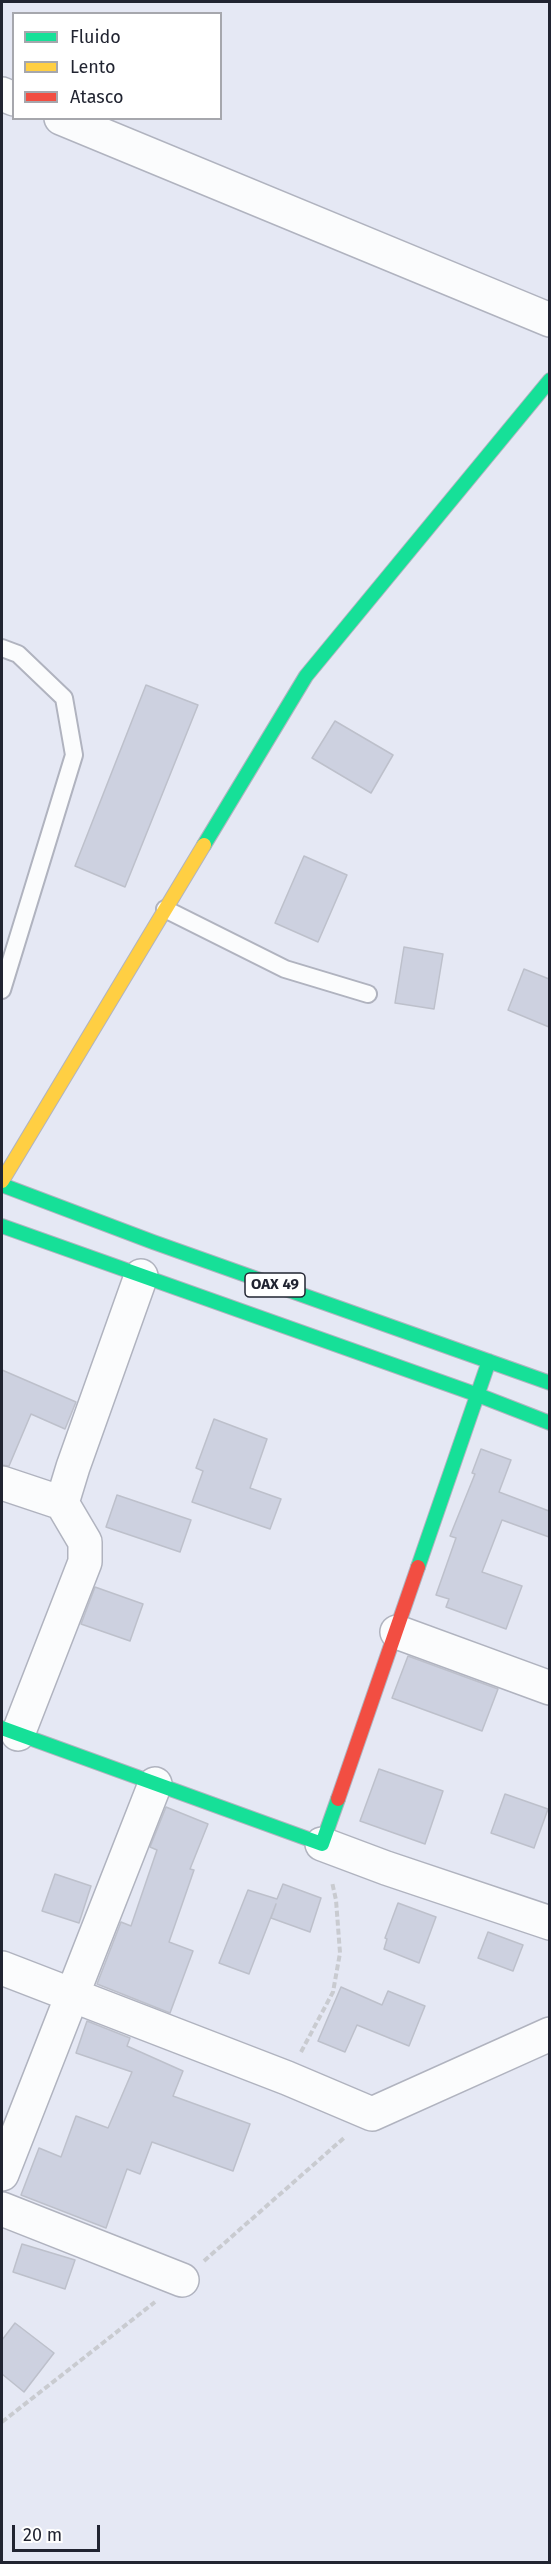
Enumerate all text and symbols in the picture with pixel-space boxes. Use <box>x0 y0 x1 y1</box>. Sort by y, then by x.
legend <box>12 12 222 120</box>
text: Fluido <box>70 26 121 48</box>
text: Lento <box>70 56 116 78</box>
text: Atasco <box>70 86 123 108</box>
road number: OAX 49 <box>245 1273 305 1297</box>
scale bar <box>15 2513 104 2551</box>
text: 20 m <box>23 2524 62 2546</box>

